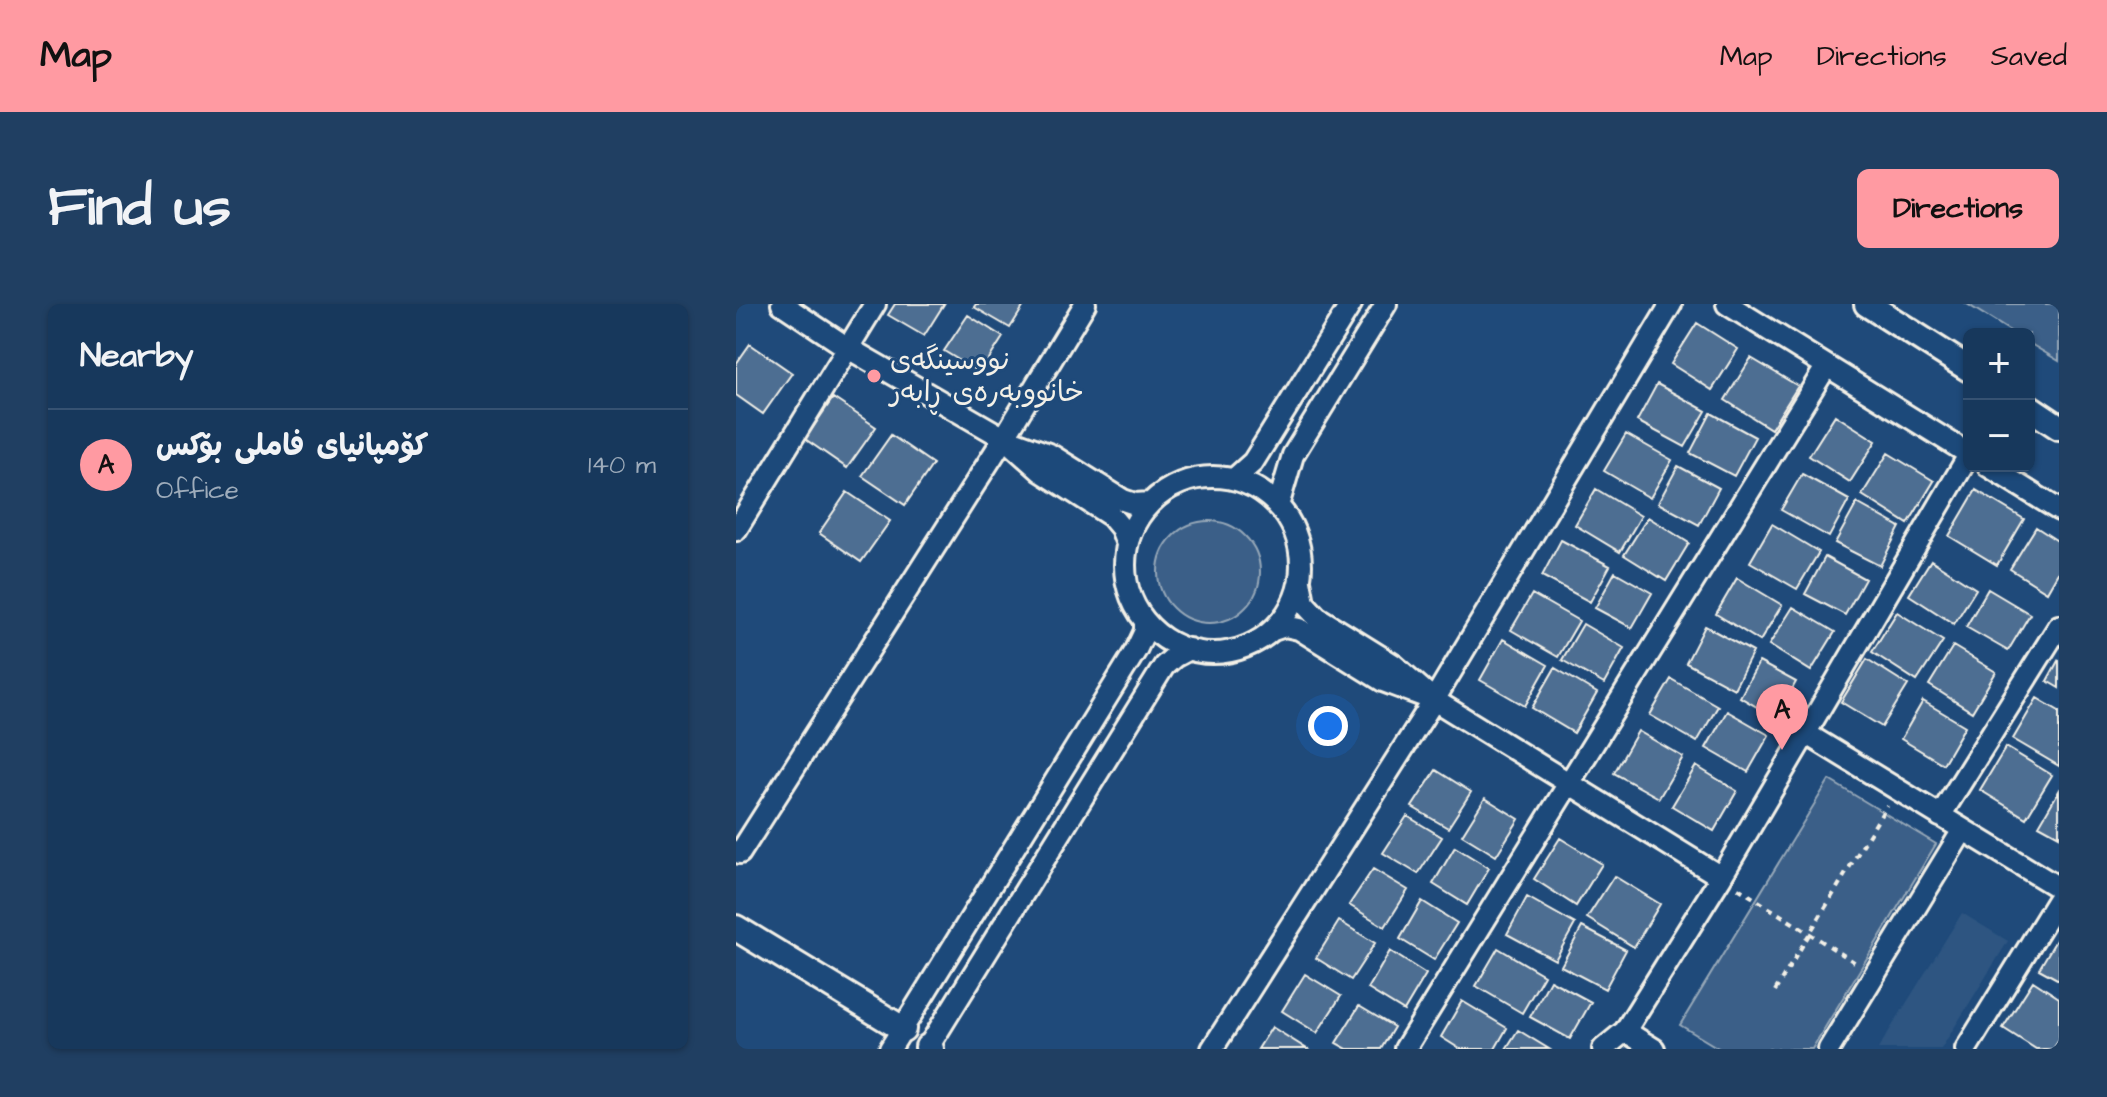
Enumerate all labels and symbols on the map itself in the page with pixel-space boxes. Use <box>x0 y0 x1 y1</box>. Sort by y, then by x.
place label: نووسینگەی خانووبەرەی ڕابەر <box>888 341 1084 415</box>
marker: نووسینگەی خانووبەرەی ڕابەر <box>865 367 883 385</box>
pin: A <box>1756 684 1808 750</box>
your location <box>1308 706 1348 746</box>

